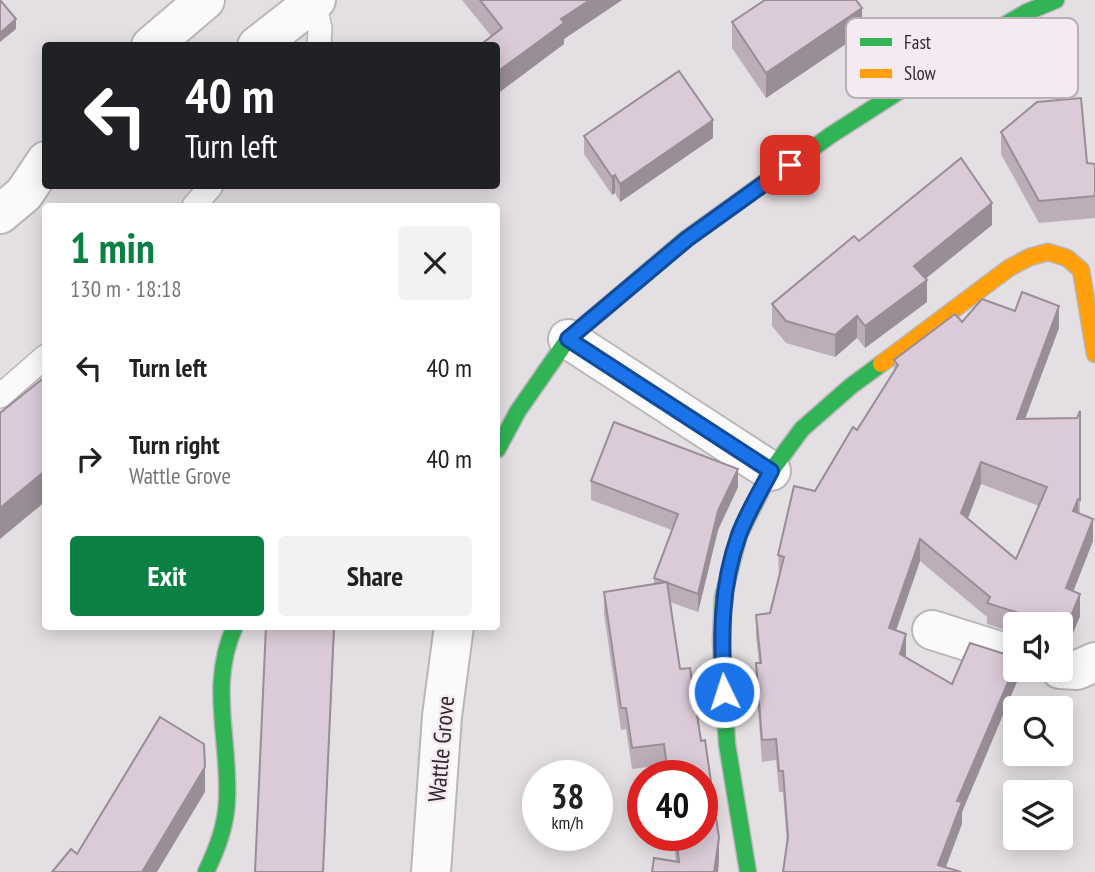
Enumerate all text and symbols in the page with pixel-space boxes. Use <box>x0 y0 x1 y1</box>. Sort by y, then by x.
legend <box>846 18 1078 98</box>
text: Fast <box>904 30 932 54</box>
text: Slow <box>904 61 937 85</box>
text: 40 m <box>185 63 274 127</box>
icon: left <box>70 70 161 161</box>
text: Turn left <box>185 125 277 167</box>
pin <box>760 135 820 195</box>
icon: arrive <box>771 146 809 184</box>
text: 1 min <box>70 220 155 275</box>
button: close <box>398 226 472 300</box>
text: 130 m · 18:18 <box>70 274 182 303</box>
icon: left <box>70 349 108 387</box>
text: Turn left <box>129 351 207 384</box>
text: 40 m <box>426 351 472 384</box>
text: Turn right <box>129 428 220 461</box>
icon: right <box>70 440 108 478</box>
text: 40 m <box>426 442 472 475</box>
text: Wattle Grove <box>129 461 231 490</box>
button: Exit <box>70 536 264 616</box>
button: Share <box>278 536 472 616</box>
map controls <box>1003 612 1073 850</box>
button: sound <box>1003 612 1073 682</box>
position arrow <box>687 655 761 729</box>
street label: Wattle Grove <box>421 695 461 803</box>
button: search <box>1003 696 1073 766</box>
speed limit sign: 40 <box>627 760 718 851</box>
text: 38 <box>551 773 584 819</box>
button: layers <box>1003 780 1073 850</box>
text: km/h <box>552 811 583 834</box>

